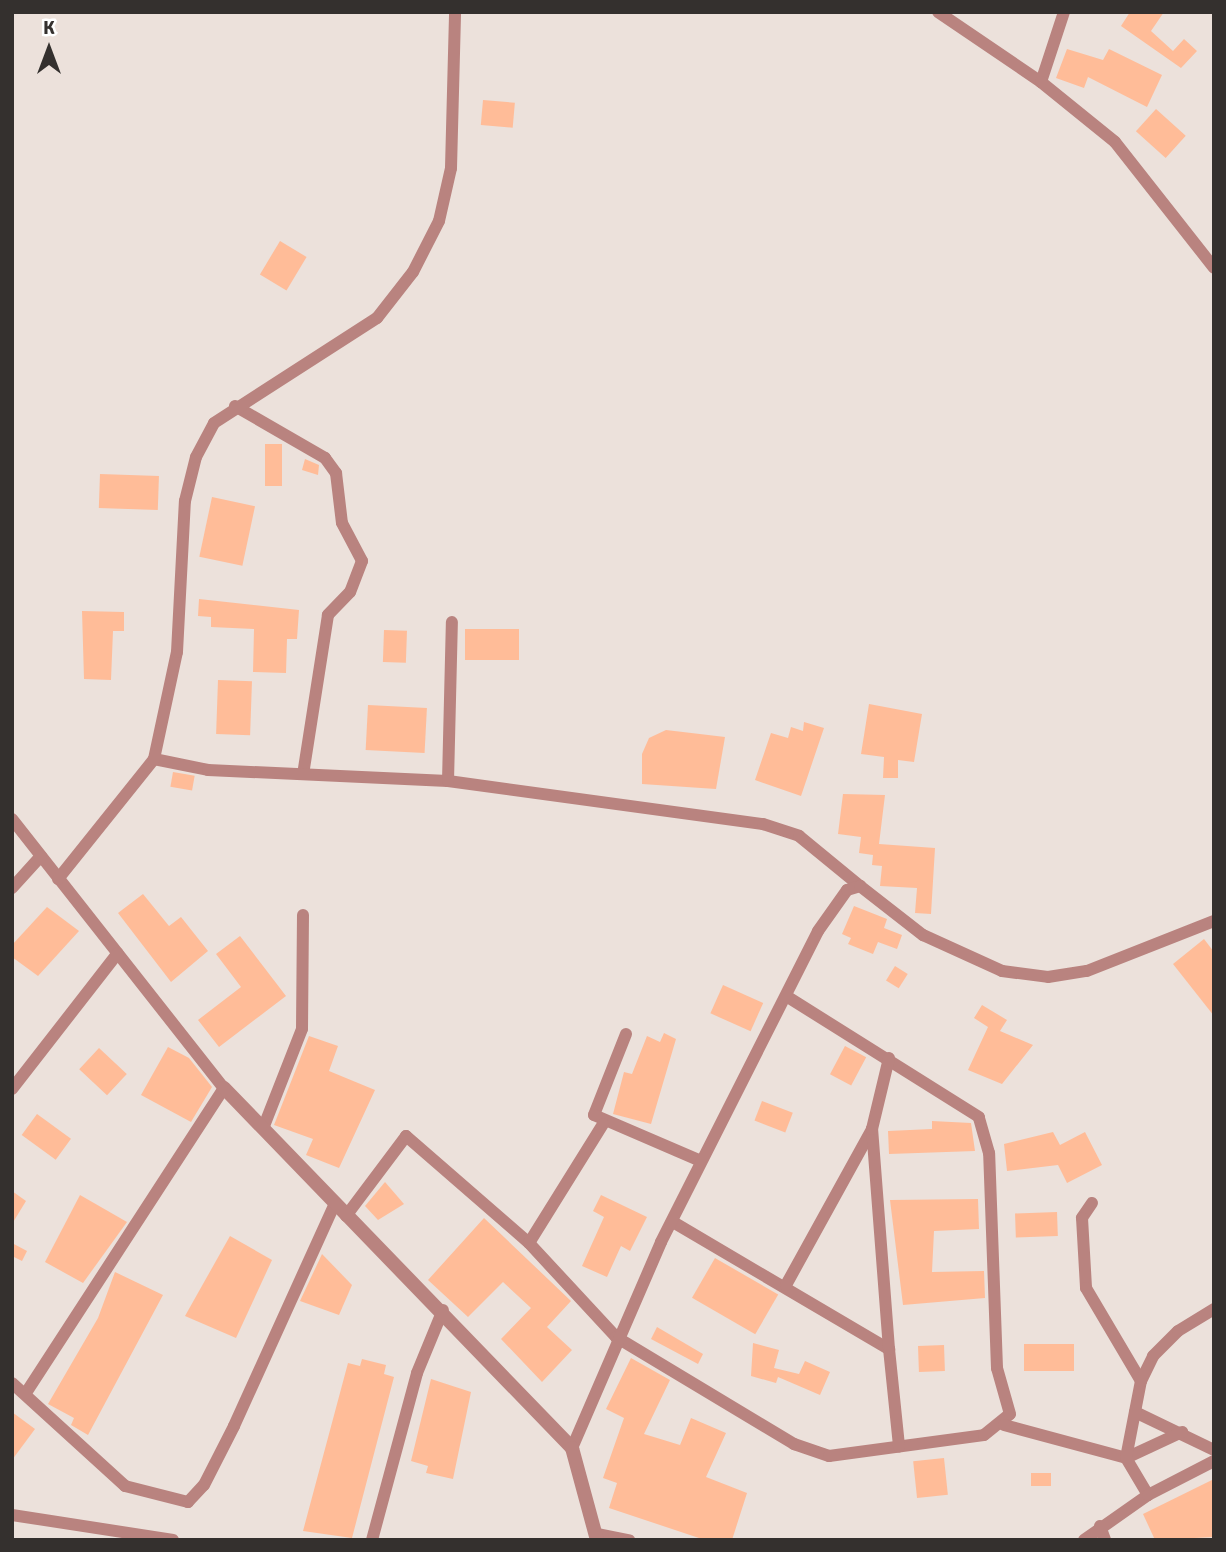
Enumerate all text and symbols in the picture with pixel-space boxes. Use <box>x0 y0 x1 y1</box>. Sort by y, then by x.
north arrow <box>14 14 84 84</box>
text: K <box>43 16 55 40</box>

